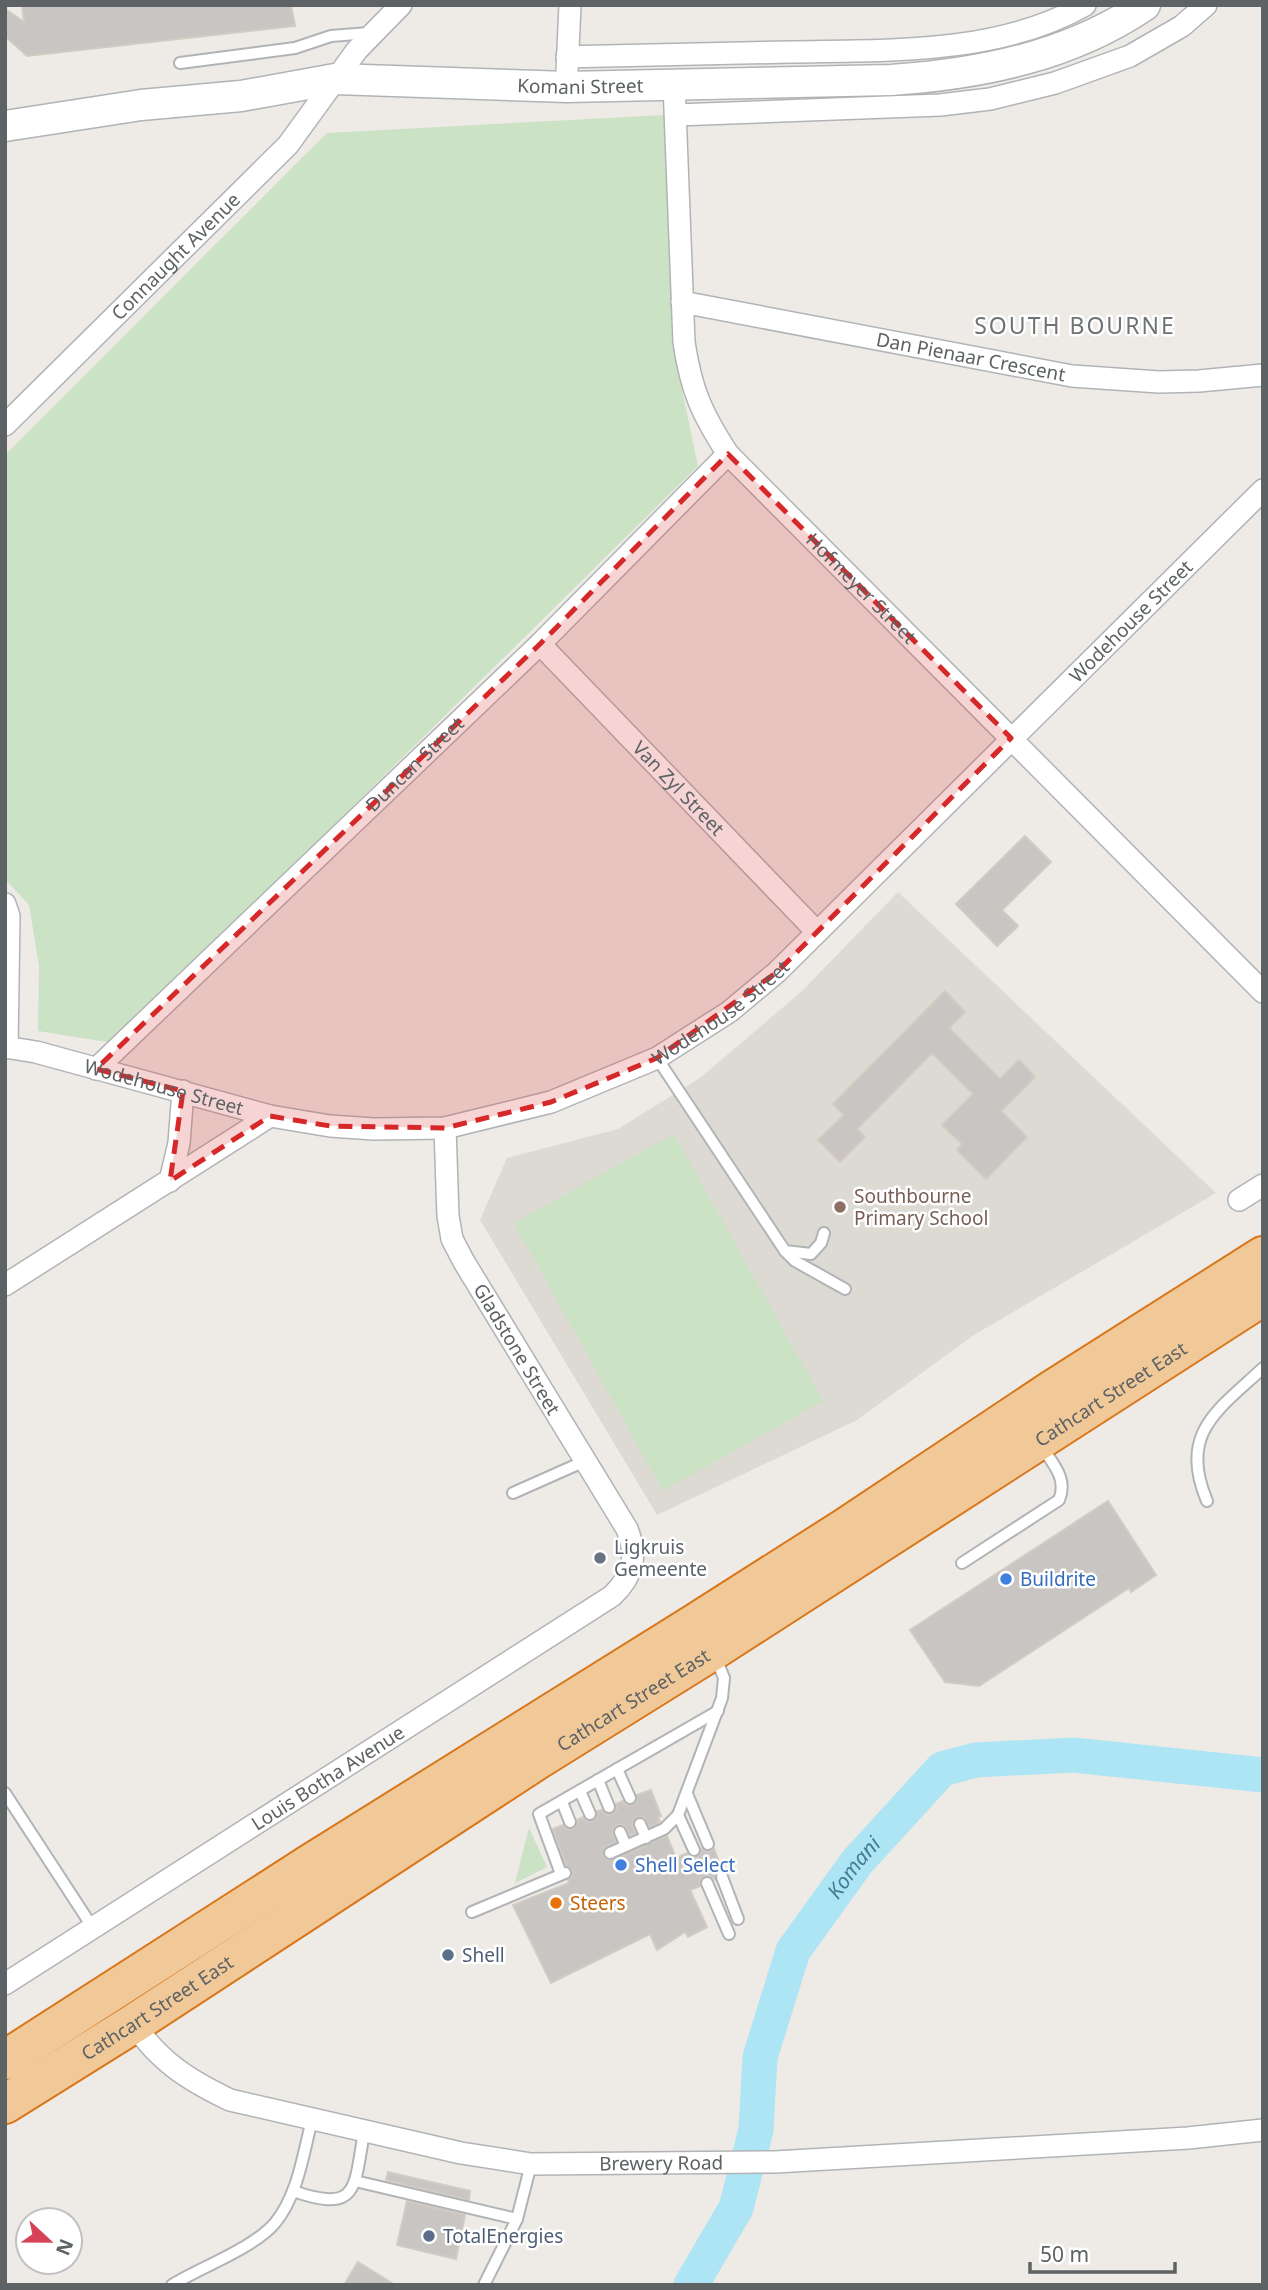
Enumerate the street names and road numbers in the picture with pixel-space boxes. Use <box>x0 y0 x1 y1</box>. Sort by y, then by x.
street label: Komani Street <box>517 72 644 100</box>
street label: Connaught Avenue <box>106 187 246 326</box>
street label: Dan Pienaar Crescent <box>874 326 1068 388</box>
street label: Hofmeyer Street <box>801 527 922 649</box>
street label: Wodehouse Street <box>1063 554 1198 688</box>
street label: Duncan Street <box>360 711 470 817</box>
street label: Van Zyl Street <box>627 735 730 841</box>
street label: Wodehouse Street <box>647 954 795 1071</box>
street label: Wodehouse Street <box>81 1053 247 1121</box>
street label: Gladstone Street <box>467 1278 567 1420</box>
street label: Cathcart Street East <box>1030 1335 1192 1453</box>
street label: Cathcart Street East <box>552 1642 715 1758</box>
street label: Louis Botha Avenue <box>246 1719 409 1836</box>
street label: Cathcart Street East <box>76 1949 238 2066</box>
street label: Brewery Road <box>599 2149 723 2176</box>

